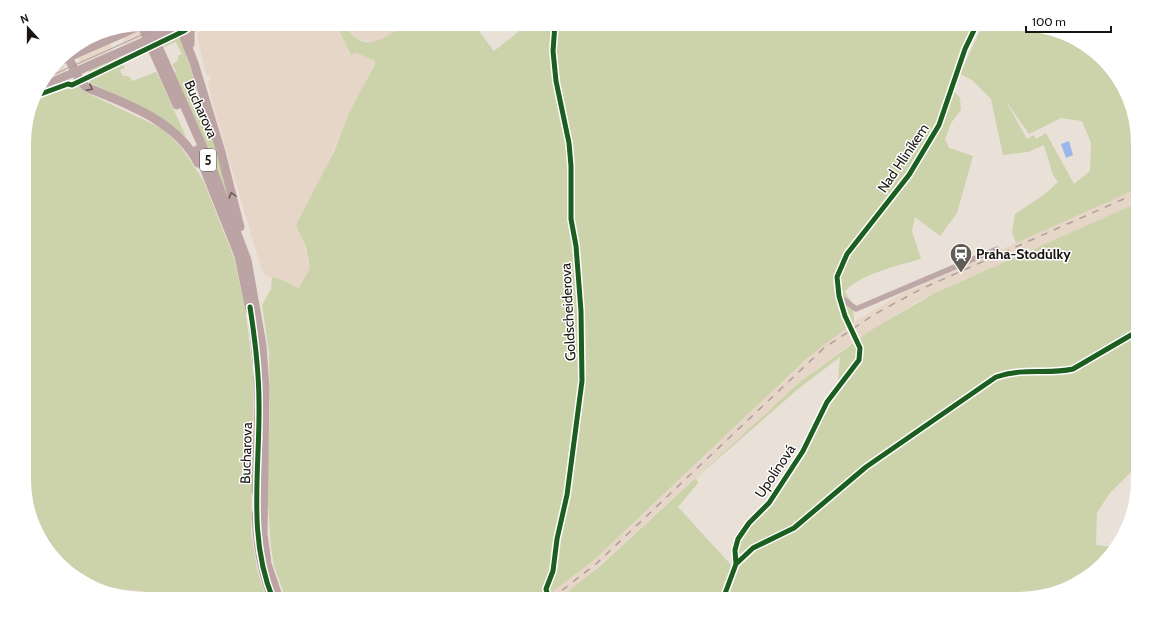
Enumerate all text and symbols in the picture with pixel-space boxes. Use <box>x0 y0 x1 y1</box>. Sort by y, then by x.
north arrow <box>8 8 48 48</box>
scale bar <box>1026 8 1111 34</box>
text: N <box>18 11 31 27</box>
text: 100 m <box>1032 14 1066 29</box>
street label: Bucharova <box>180 77 222 141</box>
one-way arrow <box>86 83 93 91</box>
street label: Nad Hliníkem <box>873 120 933 196</box>
road number: 5 <box>200 149 216 171</box>
one-way arrow <box>229 191 237 198</box>
station icon: Praha-Stodůlky <box>948 241 974 274</box>
place label: Praha-Stodůlky <box>976 245 1071 263</box>
street label: Goldscheiderova <box>556 262 580 362</box>
street label: Bucharova <box>236 422 256 484</box>
street label: Upolínová <box>751 441 800 501</box>

